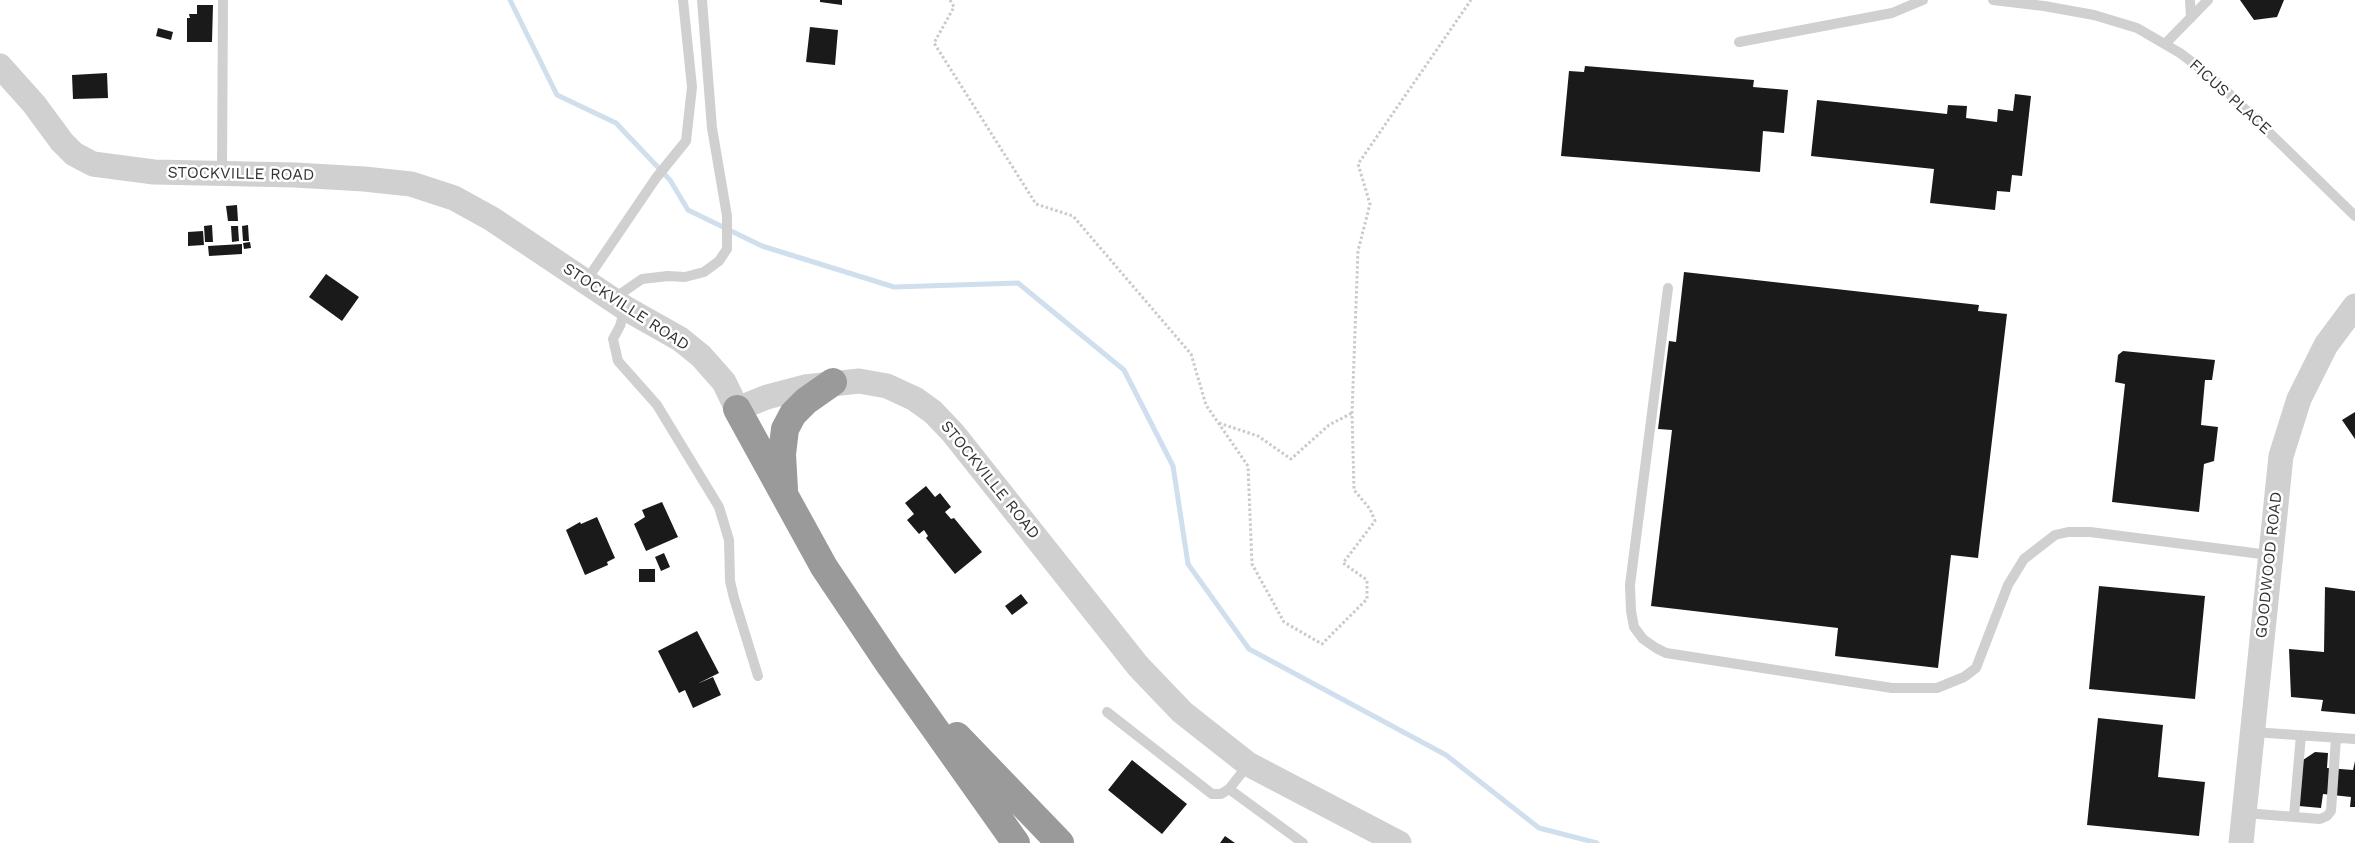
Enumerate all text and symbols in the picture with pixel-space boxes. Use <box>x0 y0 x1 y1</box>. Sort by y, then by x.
street label: FICUS PLACE <box>2185 55 2275 139</box>
street label: STOCKVILLE ROAD <box>167 163 315 185</box>
street label: STOCKVILLE ROAD <box>559 259 693 355</box>
street label: STOCKVILLE ROAD <box>936 417 1044 543</box>
street label: GOODWOOD ROAD <box>2252 491 2286 639</box>

